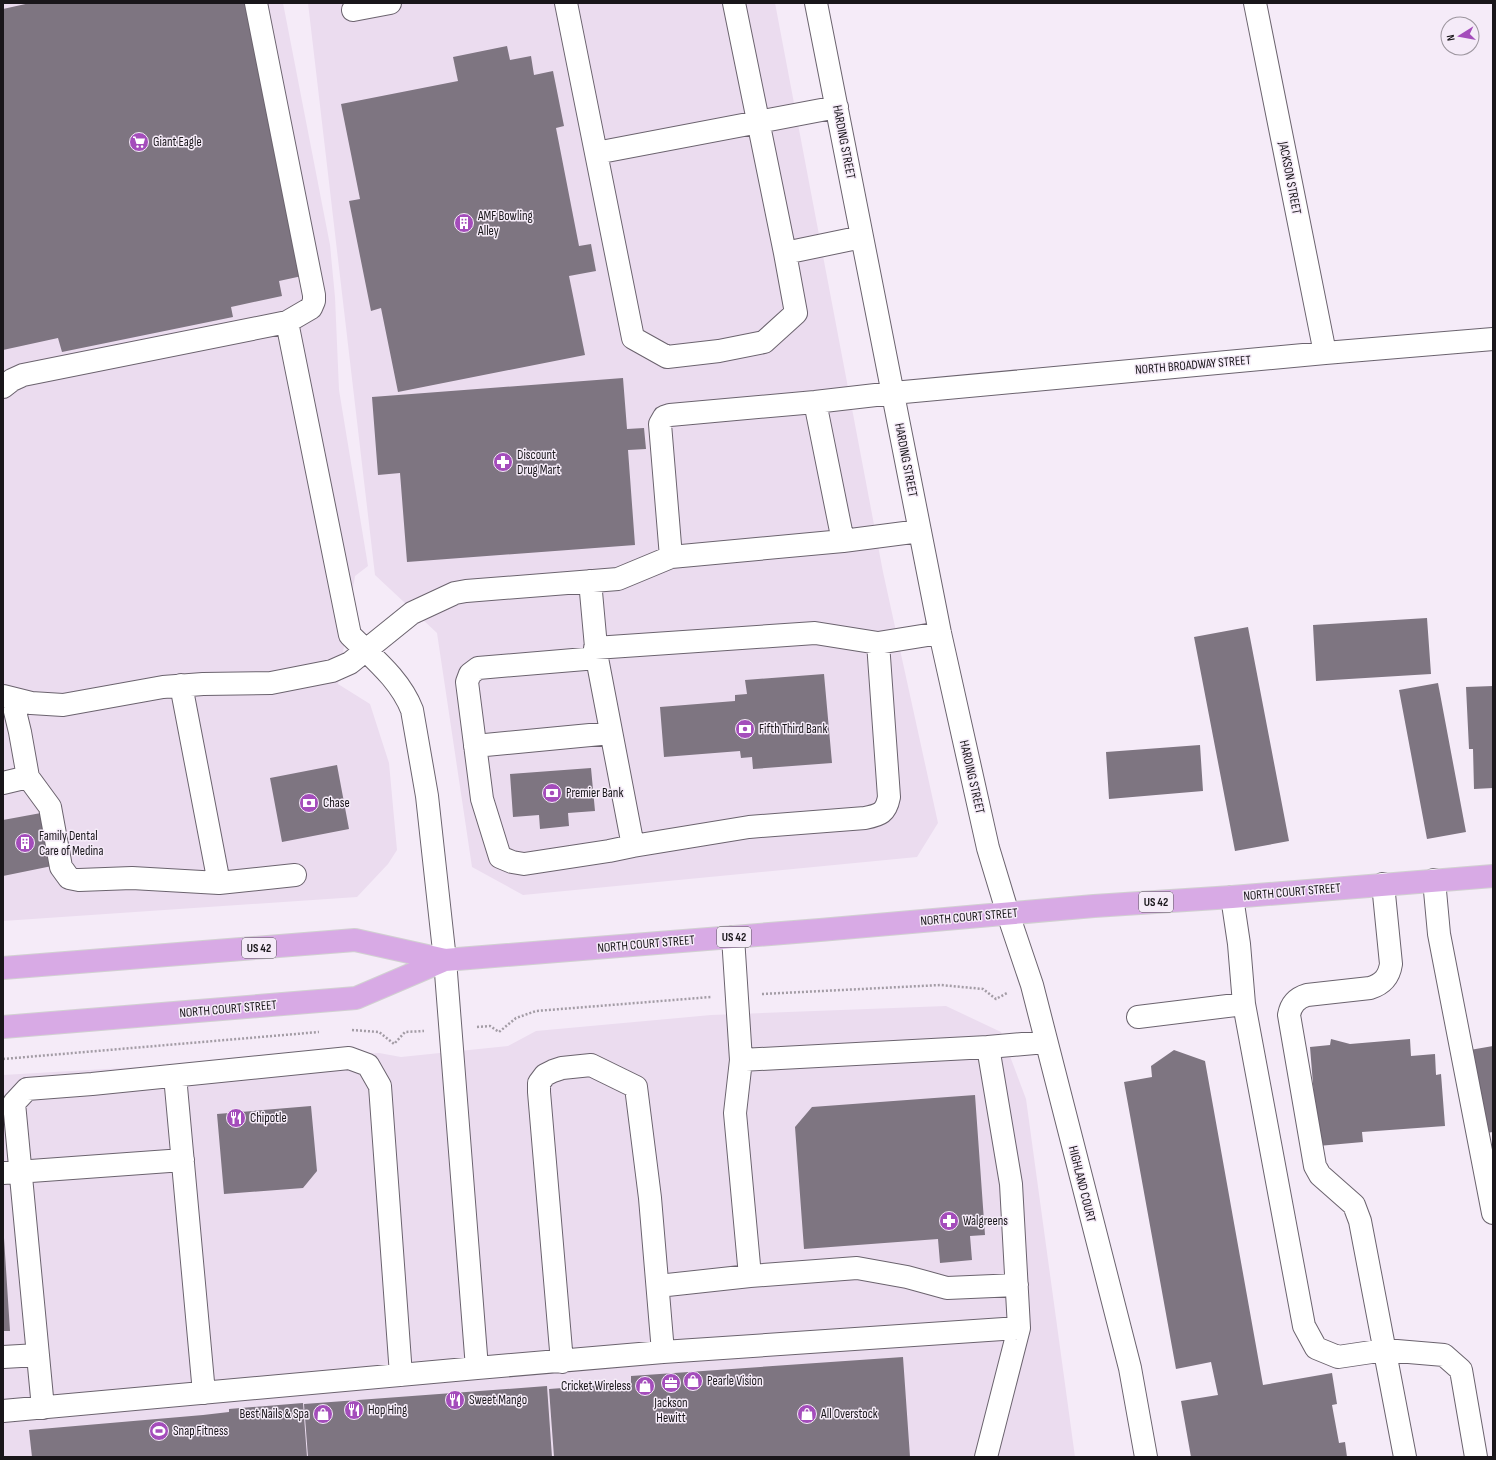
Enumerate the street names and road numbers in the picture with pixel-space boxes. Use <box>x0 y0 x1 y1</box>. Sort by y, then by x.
street label: HARDING STREET <box>829 104 859 180</box>
street label: JACKSON STREET <box>1275 139 1305 216</box>
street label: NORTH BROADWAY STREET <box>1134 352 1252 378</box>
street label: HARDING STREET <box>891 422 921 498</box>
street label: HARDING STREET <box>956 739 988 815</box>
street label: NORTH COURT STREET <box>1243 880 1341 904</box>
road number: US 42 <box>1139 892 1173 912</box>
street label: NORTH COURT STREET <box>920 905 1018 929</box>
road number: US 42 <box>717 927 751 947</box>
street label: NORTH COURT STREET <box>597 932 695 956</box>
road number: US 42 <box>242 938 276 958</box>
street label: NORTH COURT STREET <box>179 997 277 1021</box>
street label: HIGHLAND COURT <box>1065 1144 1099 1224</box>

